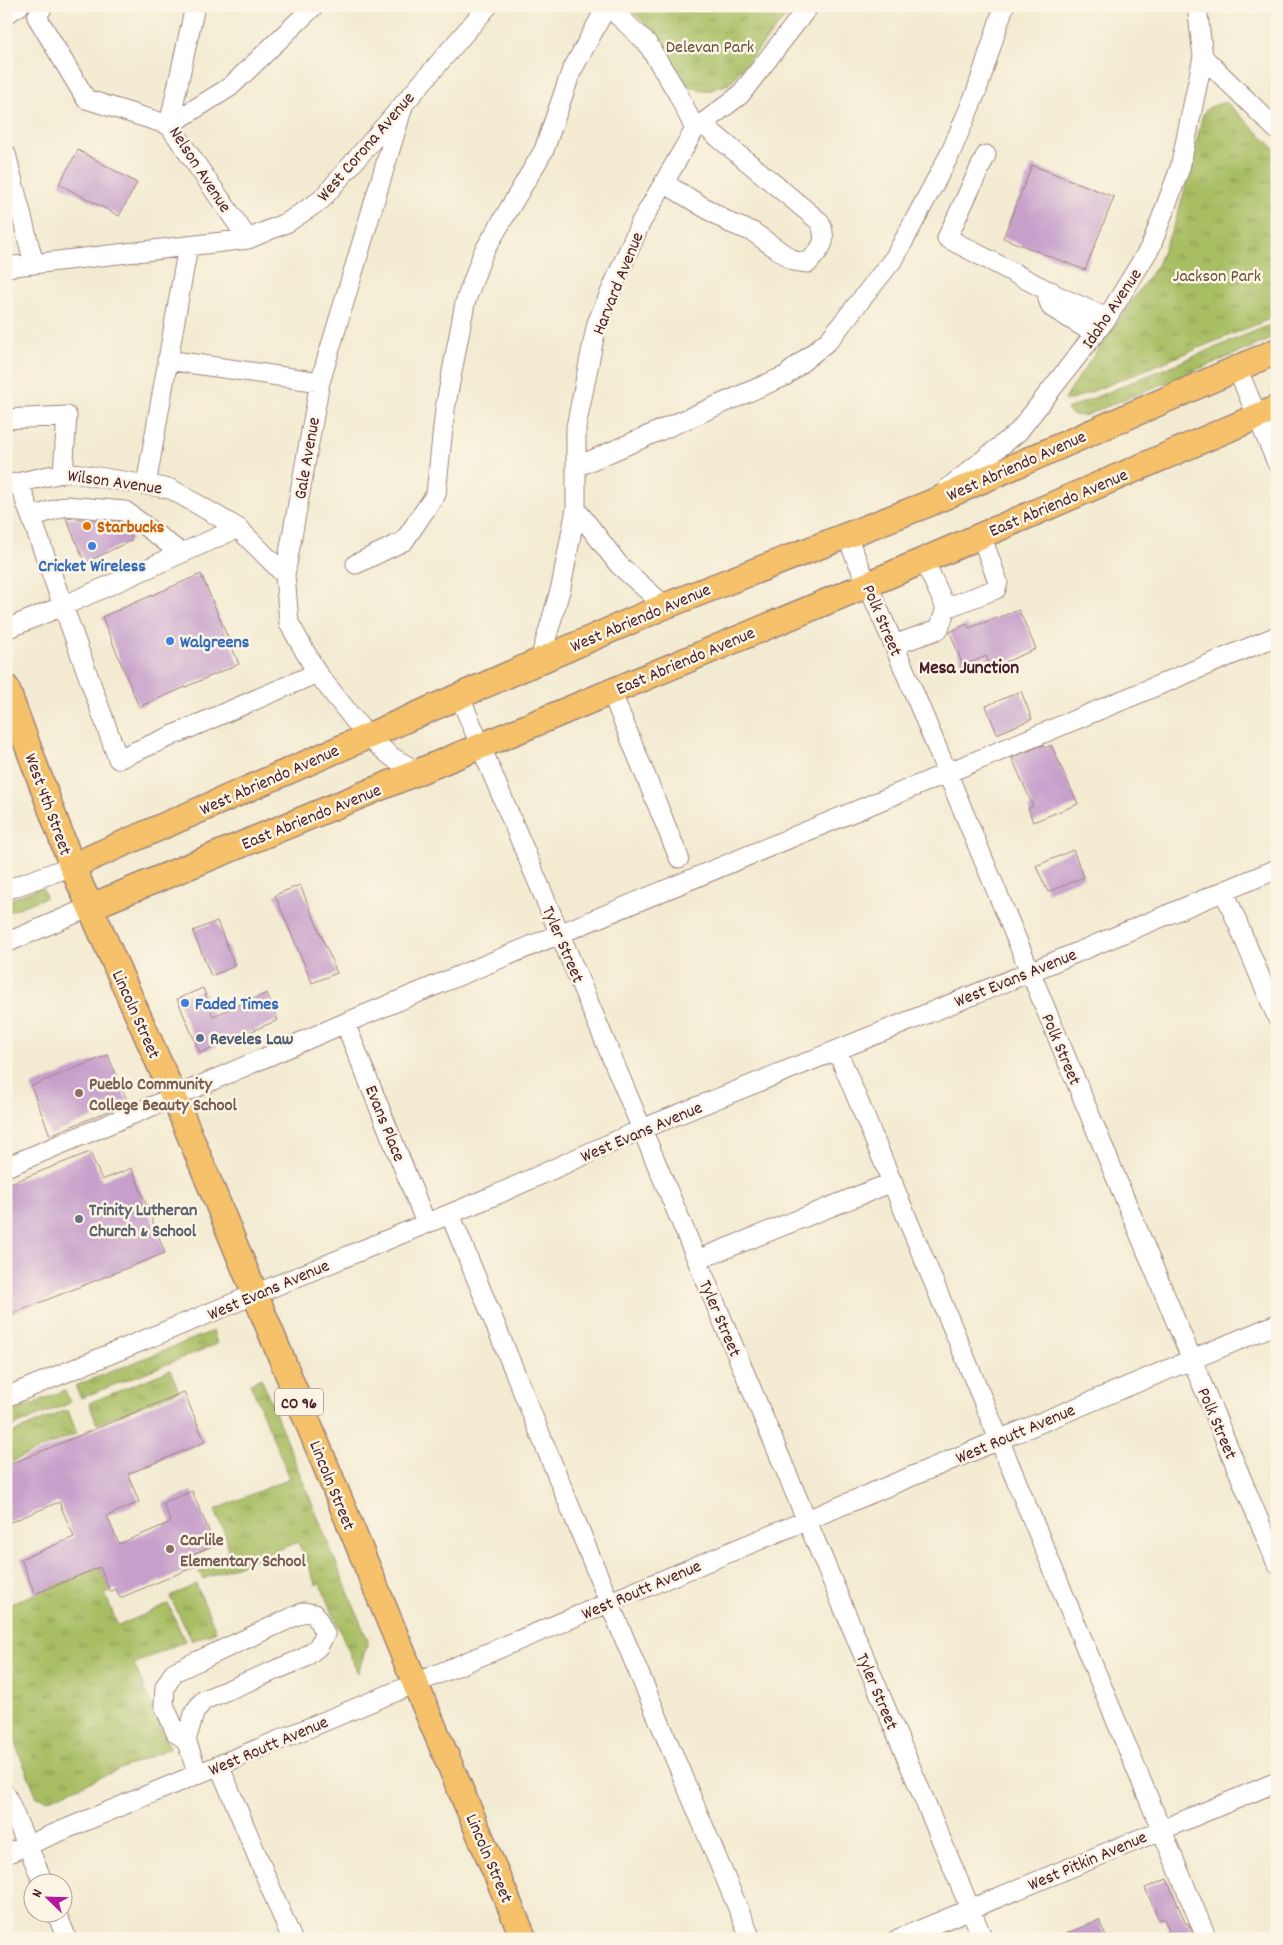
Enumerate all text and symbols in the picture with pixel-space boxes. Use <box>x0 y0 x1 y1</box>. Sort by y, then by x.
park label: Delevan Park <box>666 36 754 61</box>
street label: West Corona Avenue <box>312 87 422 208</box>
street label: Nelson Avenue <box>162 122 236 218</box>
street label: Harvard Avenue <box>587 229 651 339</box>
street label: Idaho Avenue <box>1077 264 1149 355</box>
park label: Jackson Park <box>1173 265 1261 290</box>
street label: Gale Avenue <box>289 415 328 502</box>
street label: West Abriendo Avenue <box>943 425 1091 509</box>
street label: Wilson Avenue <box>66 464 164 502</box>
street label: East Abriendo Avenue <box>986 464 1132 545</box>
place label: Starbucks <box>97 516 165 541</box>
marker: Starbucks <box>81 520 93 532</box>
marker: Cricket Wireless <box>86 540 98 552</box>
place label: Cricket Wireless <box>38 555 146 580</box>
street label: West Abriendo Avenue <box>567 578 715 660</box>
street label: Polk Street <box>854 581 907 661</box>
street label: East Abriendo Avenue <box>613 622 759 703</box>
place label: Walgreens <box>180 631 250 656</box>
marker: Walgreens <box>164 635 176 647</box>
district label: Mesa Junction <box>919 656 1019 683</box>
street label: West Abriendo Avenue <box>196 739 344 823</box>
street label: West 4th Street <box>17 750 77 860</box>
street label: East Abriendo Avenue <box>238 779 386 858</box>
street label: Tyler Street <box>534 903 589 988</box>
street label: West Evans Avenue <box>951 943 1081 1015</box>
street label: Lincoln Street <box>104 967 166 1064</box>
place label: Faded Times <box>195 993 279 1018</box>
marker: Faded Times <box>179 997 191 1009</box>
street label: Polk Street <box>1033 1010 1086 1090</box>
place label: Reveles Law <box>210 1028 294 1053</box>
marker: Reveles Law <box>194 1032 206 1044</box>
place label: Pueblo Community College Beauty School <box>89 1073 237 1119</box>
street label: Evans Place <box>357 1082 410 1166</box>
marker: Pueblo Community College Beauty School <box>73 1087 85 1099</box>
street label: West Evans Avenue <box>577 1096 707 1170</box>
place label: Trinity Lutheran Church & School <box>89 1199 197 1245</box>
marker: Trinity Lutheran Church & School <box>73 1213 85 1225</box>
street label: West Evans Avenue <box>204 1254 334 1328</box>
street label: Tyler Street <box>691 1277 746 1362</box>
street label: Polk Street <box>1189 1384 1242 1464</box>
road number: CO 96 <box>275 1388 323 1415</box>
street label: West Routt Avenue <box>952 1399 1080 1472</box>
street label: Lincoln Street <box>301 1437 360 1535</box>
place label: Carlile Elementary School <box>180 1529 307 1575</box>
marker: Carlile Elementary School <box>164 1543 176 1555</box>
street label: West Routt Avenue <box>578 1555 706 1628</box>
street label: Tyler Street <box>848 1650 903 1735</box>
street label: West Routt Avenue <box>205 1711 333 1784</box>
street label: Lincoln Street <box>458 1811 518 1908</box>
street label: West Pitkin Avenue <box>1025 1826 1151 1899</box>
north arrow <box>22 1872 72 1922</box>
text: N <box>27 1887 48 1901</box>

